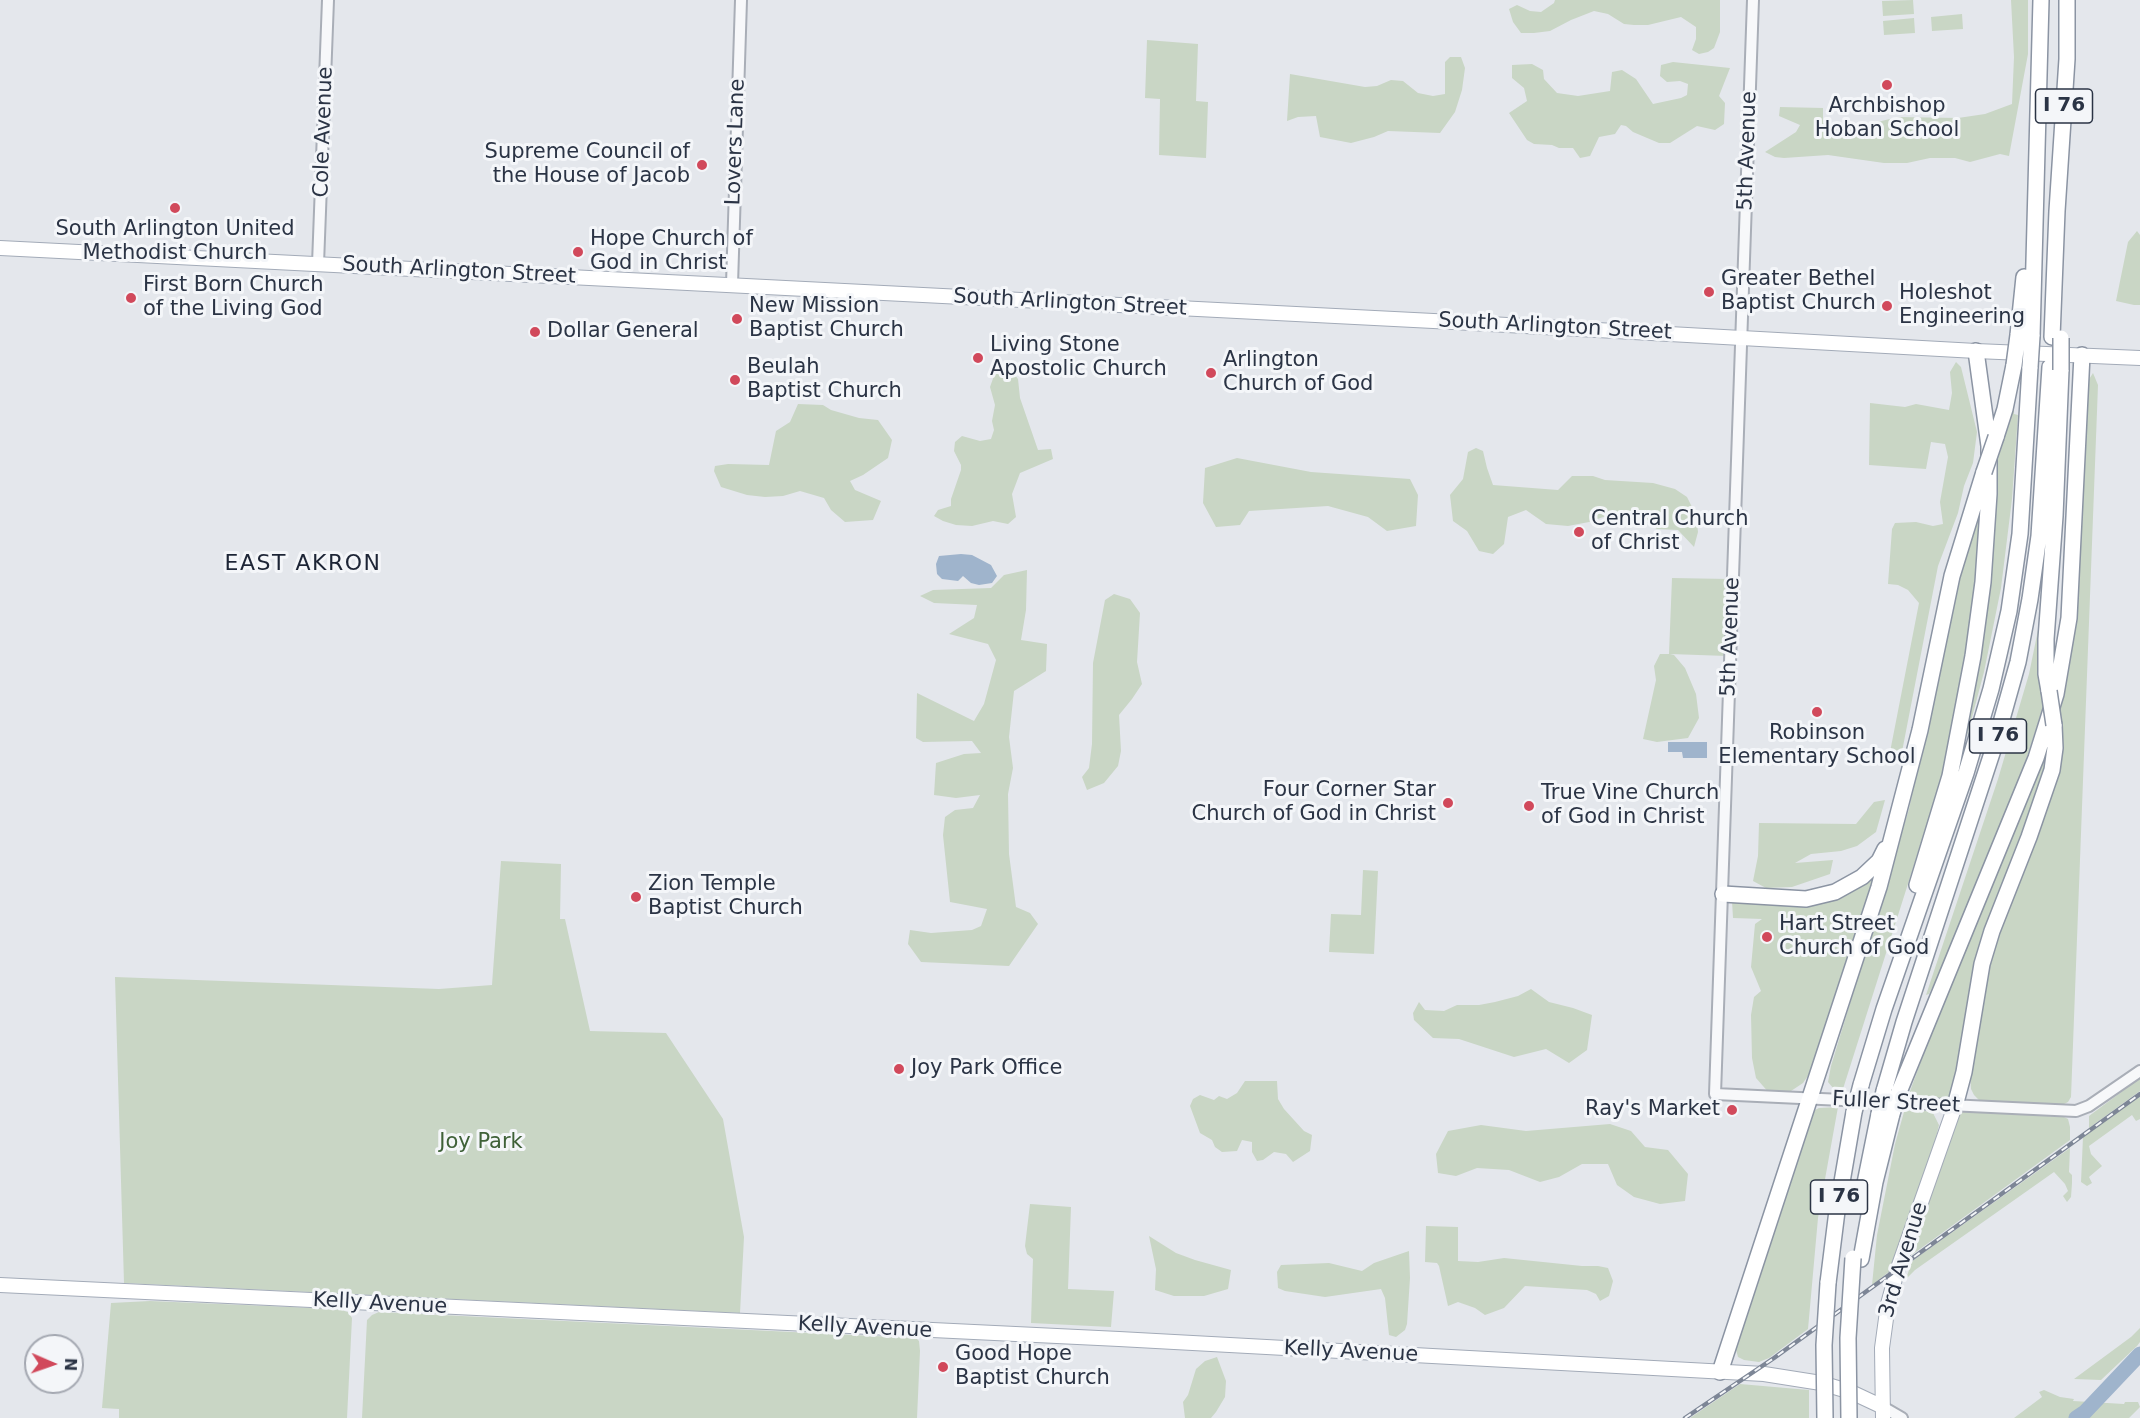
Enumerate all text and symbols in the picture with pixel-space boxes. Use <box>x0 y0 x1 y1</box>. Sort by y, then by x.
street label: Cole Avenue <box>309 66 339 198</box>
street label: Lovers Lane <box>721 78 751 206</box>
marker: Archbishop Hoban School <box>1880 78 1894 92</box>
road number: I 76 <box>2036 89 2092 123</box>
street label: 5th Avenue <box>1733 91 1763 211</box>
place label: Archbishop Hoban School <box>1815 94 1959 144</box>
place label: Supreme Council of the House of Jacob <box>485 140 690 190</box>
marker: Supreme Council of the House of Jacob <box>695 158 709 172</box>
marker: South Arlington United Methodist Church <box>168 201 182 215</box>
place label: South Arlington United Methodist Church <box>55 217 295 267</box>
place label: Hope Church of God in Christ <box>590 227 753 277</box>
marker: Hope Church of God in Christ <box>571 245 585 259</box>
street label: South Arlington Street <box>342 252 576 290</box>
place label: Greater Bethel Baptist Church <box>1721 267 1876 317</box>
place label: First Born Church of the Living God <box>143 273 324 323</box>
place label: Holeshot Engineering <box>1899 281 2025 331</box>
street label: South Arlington Street <box>953 284 1187 322</box>
marker: Greater Bethel Baptist Church <box>1702 285 1716 299</box>
marker: First Born Church of the Living God <box>124 291 138 305</box>
place label: New Mission Baptist Church <box>749 294 904 344</box>
marker: Holeshot Engineering <box>1880 299 1894 313</box>
street label: South Arlington Street <box>1438 308 1672 346</box>
marker: New Mission Baptist Church <box>730 312 744 326</box>
place label: Dollar General <box>547 319 699 345</box>
marker: Dollar General <box>528 325 542 339</box>
place label: Living Stone Apostolic Church <box>990 333 1167 383</box>
place label: Arlington Church of God <box>1223 348 1373 398</box>
marker: Living Stone Apostolic Church <box>971 351 985 365</box>
place label: Beulah Baptist Church <box>747 355 902 405</box>
marker: Arlington Church of God <box>1204 366 1218 380</box>
marker: Beulah Baptist Church <box>728 373 742 387</box>
place label: Central Church of Christ <box>1591 507 1748 557</box>
marker: Central Church of Christ <box>1572 525 1586 539</box>
district label: EAST AKRON <box>225 551 381 577</box>
street label: 5th Avenue <box>1716 577 1746 697</box>
marker: Robinson Elementary School <box>1810 705 1824 719</box>
road number: I 76 <box>1970 719 2026 753</box>
place label: Robinson Elementary School <box>1718 721 1916 771</box>
place label: Four Corner Star Church of God in Christ <box>1192 778 1436 828</box>
place label: True Vine Church of God in Christ <box>1541 781 1719 831</box>
marker: Four Corner Star Church of God in Christ <box>1441 796 1455 810</box>
marker: True Vine Church of God in Christ <box>1522 799 1536 813</box>
place label: Zion Temple Baptist Church <box>648 872 803 922</box>
marker: Zion Temple Baptist Church <box>629 890 643 904</box>
place label: Hart Street Church of God <box>1779 912 1929 962</box>
marker: Hart Street Church of God <box>1760 930 1774 944</box>
place label: Joy Park Office <box>911 1056 1063 1082</box>
marker: Joy Park Office <box>892 1062 906 1076</box>
street label: Fuller Street <box>1831 1087 1961 1119</box>
place label: Ray's Market <box>1585 1097 1720 1123</box>
marker: Ray's Market <box>1725 1103 1739 1117</box>
park label: Joy Park <box>439 1130 523 1156</box>
road number: I 76 <box>1810 1180 1868 1214</box>
street label: 3rd Avenue <box>1874 1199 1934 1321</box>
street label: Kelly Avenue <box>312 1288 448 1320</box>
street label: Kelly Avenue <box>797 1312 933 1344</box>
north arrow <box>24 1334 84 1394</box>
street label: Kelly Avenue <box>1283 1336 1419 1368</box>
place label: Good Hope Baptist Church <box>955 1342 1110 1392</box>
text: N <box>61 1358 80 1372</box>
marker: Good Hope Baptist Church <box>936 1360 950 1374</box>

